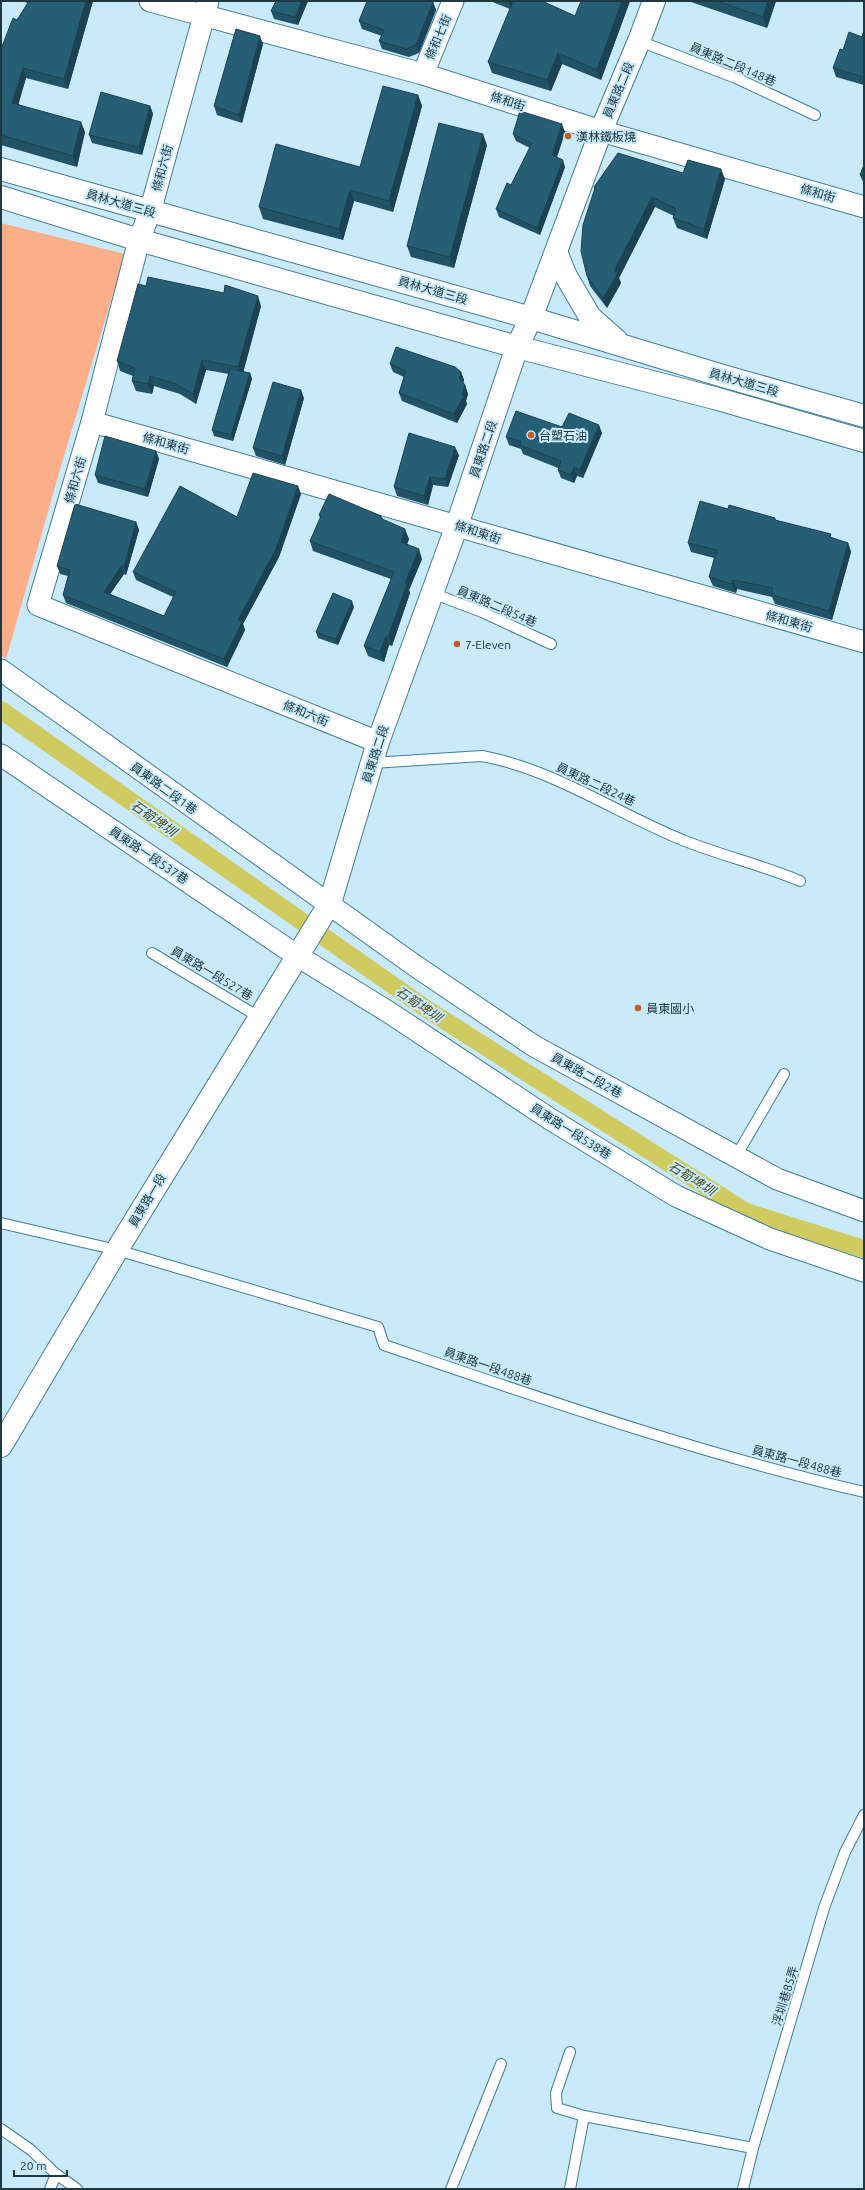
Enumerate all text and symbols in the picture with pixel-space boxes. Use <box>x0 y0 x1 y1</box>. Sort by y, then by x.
street label: 條和七街 <box>423 12 453 62</box>
street label: 員東路二段148巷 <box>688 40 778 88</box>
street label: 員東路二段 <box>600 60 636 120</box>
street label: 條和街 <box>489 89 527 113</box>
place label: 漢林鐵板燒 <box>576 130 636 143</box>
marker: 漢林鐵板燒 <box>563 131 573 141</box>
street label: 條和六街 <box>150 143 174 193</box>
street label: 條和街 <box>799 182 837 204</box>
street label: 員林大道三段 <box>85 187 157 219</box>
street label: 員林大道三段 <box>397 274 469 306</box>
street label: 員林大道三段 <box>708 366 780 398</box>
street label: 員東路二段 <box>467 419 499 479</box>
place label: 台塑石油 <box>539 429 587 442</box>
street label: 條和東街 <box>141 430 191 456</box>
marker: 台塑石油 <box>526 430 536 440</box>
street label: 條和六街 <box>62 455 88 505</box>
street label: 條和東街 <box>453 518 503 546</box>
street label: 員東路二段54巷 <box>455 583 539 629</box>
street label: 條和東街 <box>764 608 814 634</box>
place label: 7-Eleven <box>465 638 511 651</box>
marker: 7-Eleven <box>452 639 462 649</box>
street label: 條和六街 <box>281 698 331 728</box>
street label: 員東路二段 <box>360 723 390 785</box>
street label: 員東路二段1巷 <box>128 760 200 816</box>
street label: 員東路二段24巷 <box>554 760 638 808</box>
water label: 石筍埤圳 <box>129 797 181 840</box>
street label: 員東路一段537巷 <box>107 824 191 886</box>
street label: 員東路一段527巷 <box>169 944 255 1002</box>
water label: 石筍埤圳 <box>394 984 446 1025</box>
place label: 員東國小 <box>646 1002 694 1015</box>
marker: 員東國小 <box>633 1003 643 1013</box>
street label: 員東路二段2巷 <box>549 1050 625 1100</box>
street label: 員東路一段538巷 <box>528 1101 614 1161</box>
water label: 石筍埤圳 <box>666 1158 719 1199</box>
street label: 員東路一段 <box>126 1171 168 1229</box>
street label: 員東路一段488巷 <box>442 1345 534 1387</box>
street label: 員東路一段488巷 <box>751 1443 843 1479</box>
street label: 浮圳巷85弄 <box>770 1965 800 2027</box>
scale bar <box>14 2152 67 2178</box>
text: 20 m <box>20 2159 47 2172</box>

